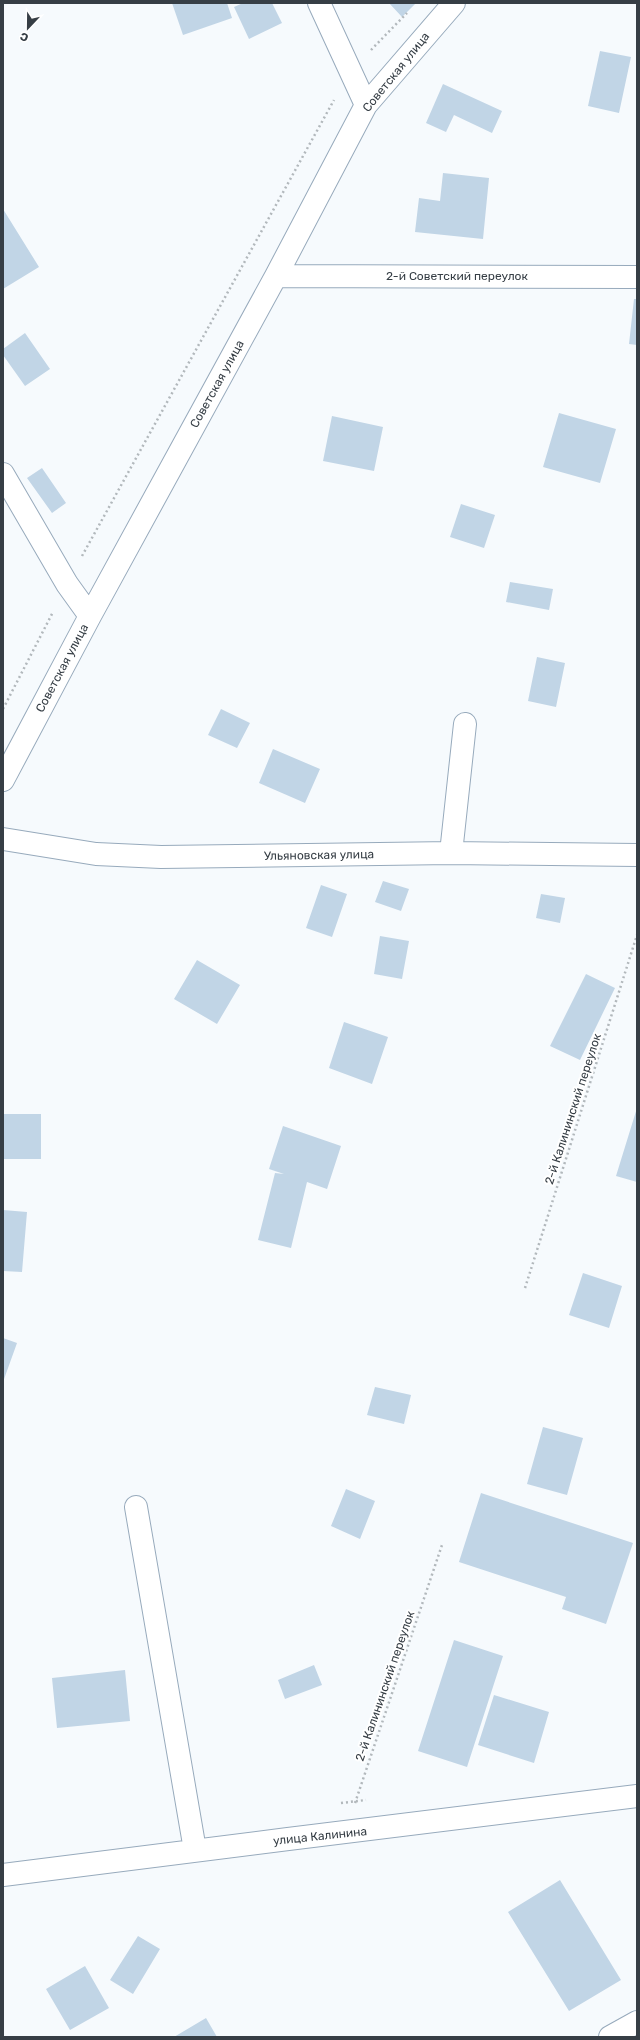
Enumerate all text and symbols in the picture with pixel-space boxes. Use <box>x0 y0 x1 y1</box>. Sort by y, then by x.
north arrow <box>8 8 48 48</box>
text: С <box>18 29 30 44</box>
street label: Советская улица <box>360 29 432 115</box>
street label: 2-й Советский переулок <box>386 269 528 283</box>
street label: Советская улица <box>187 338 247 430</box>
street label: Советская улица <box>33 621 91 715</box>
street label: Ульяновская улица <box>264 847 374 863</box>
street label: 2-й Калининский переулок <box>542 1031 604 1186</box>
street label: 2-й Калининский переулок <box>353 1609 417 1763</box>
street label: улица Калинина <box>272 1824 368 1848</box>

